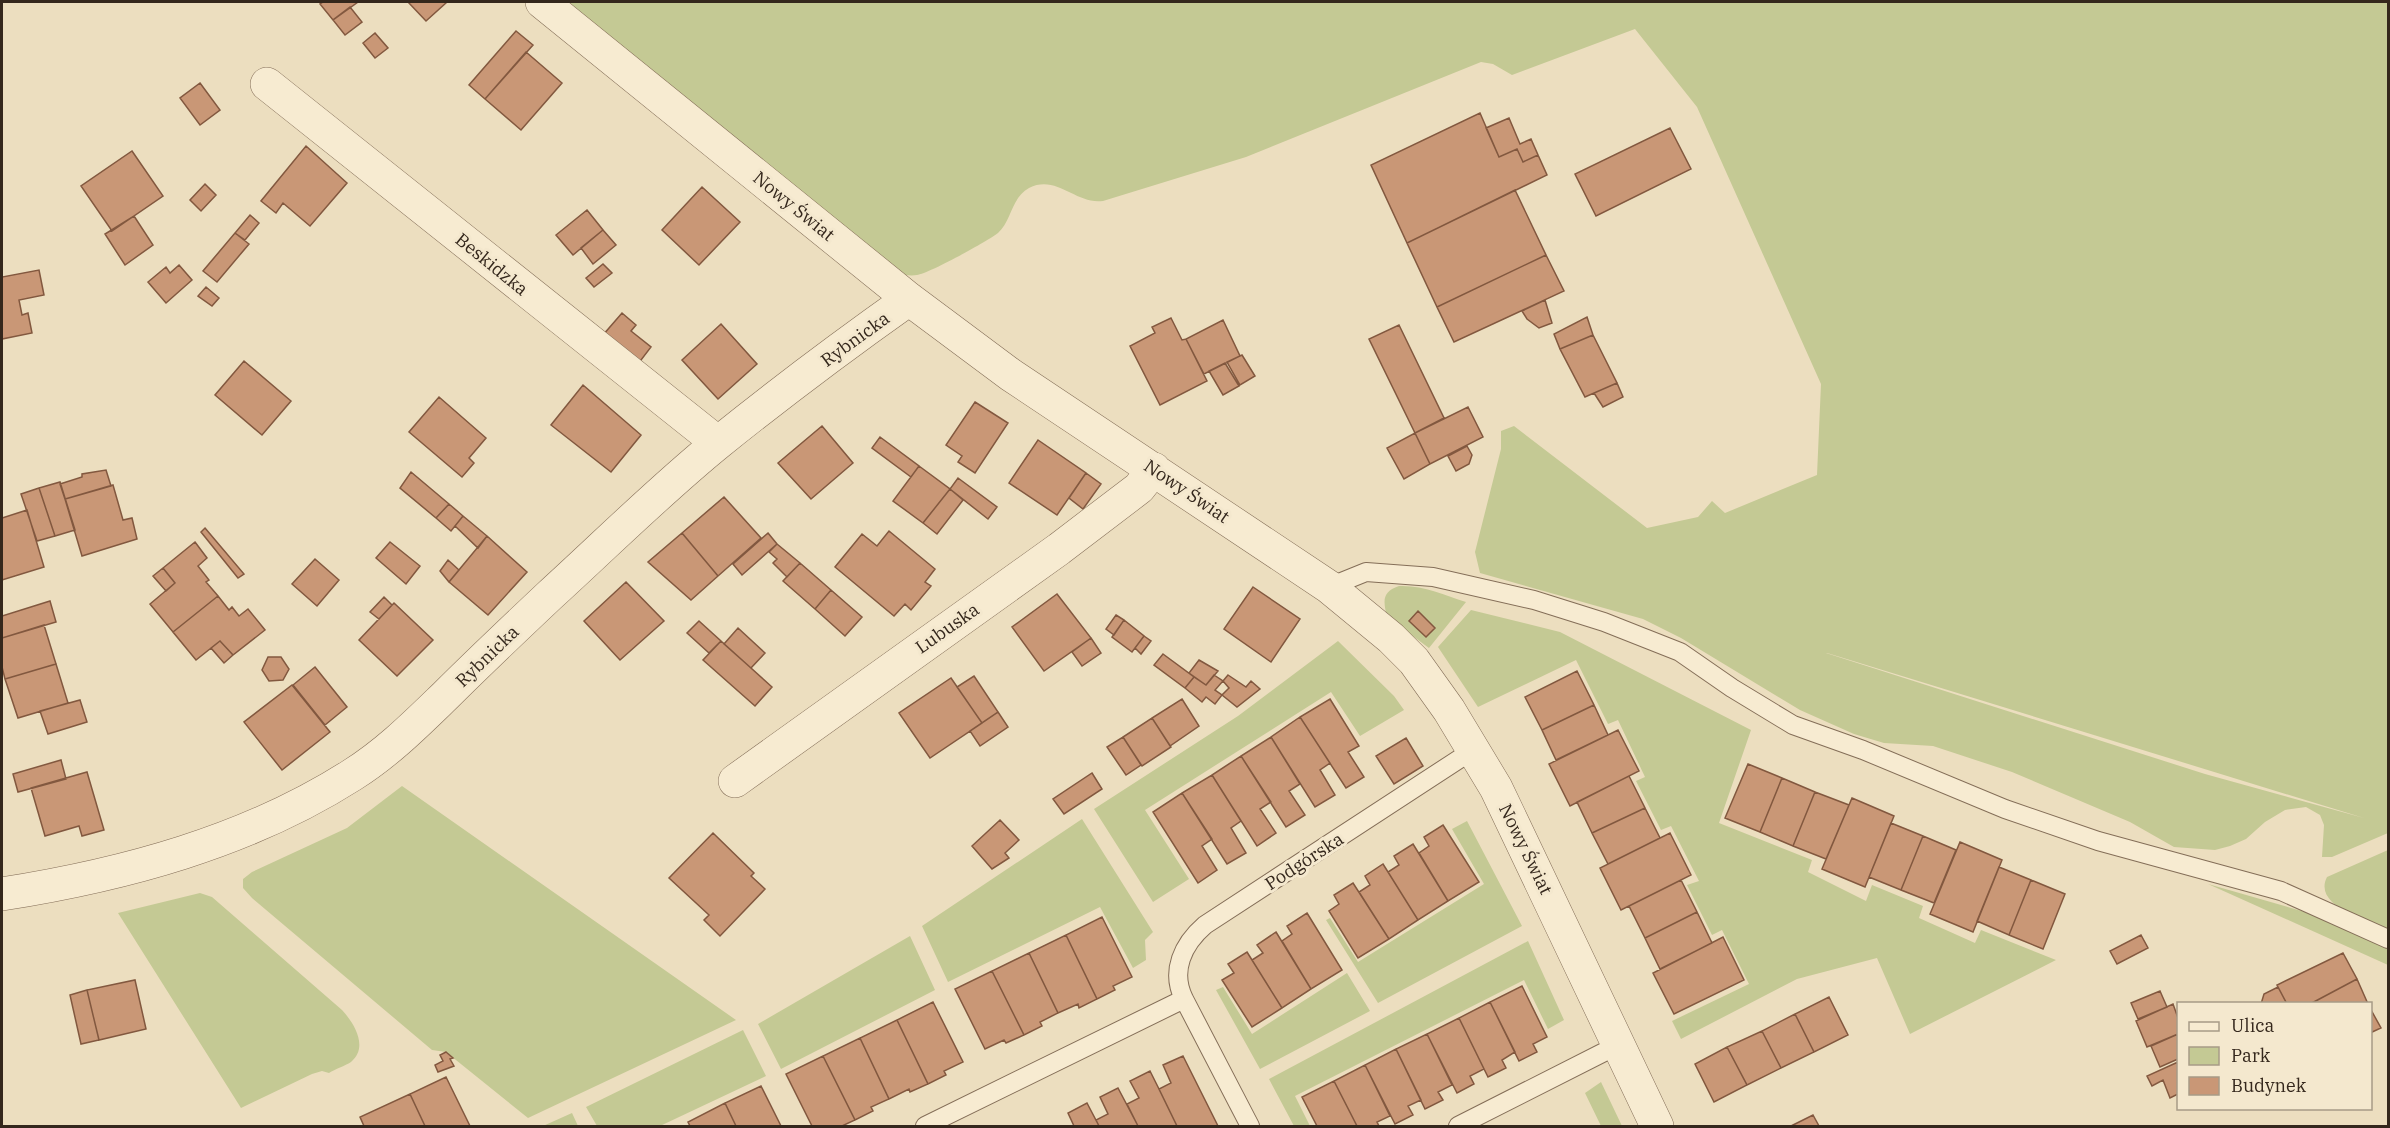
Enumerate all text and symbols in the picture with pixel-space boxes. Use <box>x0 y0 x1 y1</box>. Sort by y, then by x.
street label: Nowy Świat <box>749 166 839 246</box>
street label: Beskidzka <box>451 228 533 300</box>
street label: Rybnicka <box>816 306 894 372</box>
street label: Nowy Świat <box>1140 454 1234 528</box>
street label: Lubuska <box>911 598 984 658</box>
street label: Rybnicka <box>451 620 524 692</box>
street label: Nowy Świat <box>1494 800 1558 898</box>
street label: Podgórska <box>1260 827 1348 895</box>
legend <box>2177 1002 2372 1110</box>
text: Ulica <box>2231 1014 2275 1037</box>
text: Park <box>2231 1044 2271 1067</box>
text: Budynek <box>2231 1074 2307 1097</box>

